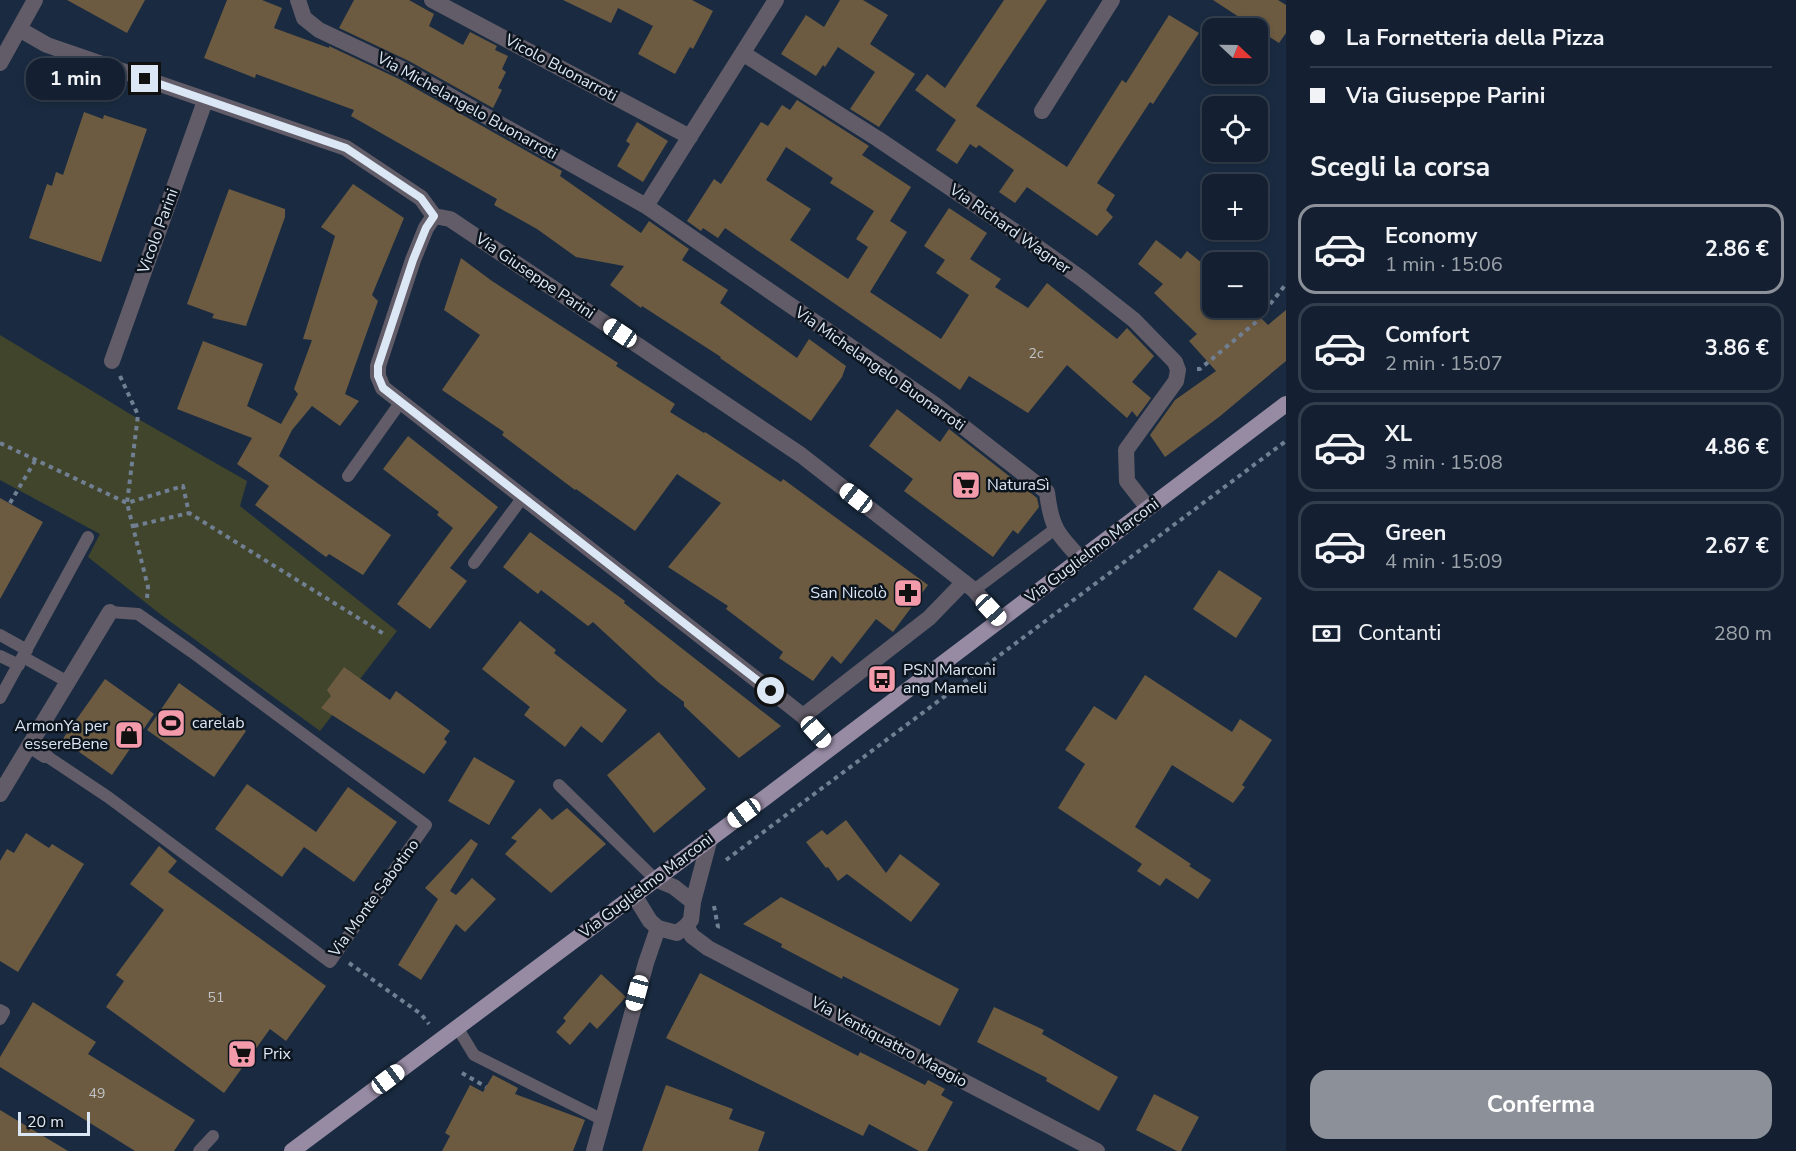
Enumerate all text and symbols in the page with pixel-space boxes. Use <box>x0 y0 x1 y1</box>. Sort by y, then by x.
north arrow <box>1202 18 1268 84</box>
map controls <box>1202 18 1268 318</box>
text: La Fornetteria della Pizza <box>1346 23 1605 53</box>
street label: Vicolo Buonarroti <box>500 29 621 107</box>
street label: Via Michelangelo Buonarroti <box>372 47 561 165</box>
callout: 1 min <box>25 58 124 100</box>
text: 1 min <box>50 65 101 92</box>
route end <box>131 65 158 92</box>
text: Via Giuseppe Parini <box>1346 81 1545 111</box>
button: locate <box>1202 96 1268 162</box>
text: Scegli la corsa <box>1310 149 1490 186</box>
button: + <box>1202 174 1268 240</box>
street label: Via Richard Wagner <box>944 178 1075 279</box>
street label: Vicolo Parini <box>132 185 184 278</box>
text: Economy <box>1385 221 1477 251</box>
icon: car <box>1313 222 1367 276</box>
street label: Via Giuseppe Parini <box>470 227 599 324</box>
text: 2.86 € <box>1705 234 1769 264</box>
text: 1 min · 15:06 <box>1385 251 1503 278</box>
button: − <box>1202 252 1268 318</box>
street label: Via Michelangelo Buonarroti <box>790 301 970 436</box>
car <box>600 315 640 351</box>
text: Comfort <box>1385 320 1469 350</box>
icon: car <box>1313 321 1367 375</box>
text: 3.86 € <box>1705 333 1769 363</box>
house number: 2c <box>1029 344 1044 363</box>
text: 2 min · 15:07 <box>1385 350 1503 377</box>
text: XL <box>1385 419 1412 449</box>
icon: car <box>1313 420 1367 474</box>
text: 4.86 € <box>1705 432 1769 462</box>
text: 3 min · 15:08 <box>1385 449 1503 476</box>
supermarket icon: NaturaSì <box>950 469 982 501</box>
place label: NaturaSì <box>987 474 1050 496</box>
car <box>836 480 876 516</box>
street label: Via Guglielmo Marconi <box>1020 493 1163 609</box>
text: Green <box>1385 518 1446 548</box>
icon: car <box>1313 519 1367 573</box>
text: 2.67 € <box>1705 531 1769 561</box>
text: 4 min · 15:09 <box>1385 548 1503 575</box>
pharmacy icon: San Nicolò <box>892 577 924 609</box>
place label: San Nicolò <box>810 582 887 604</box>
car <box>972 591 1010 629</box>
icon: cash <box>1310 617 1343 650</box>
text: Contanti <box>1358 618 1441 648</box>
text: 280 m <box>1714 620 1772 647</box>
place label: PSN Marconi ang Mameli <box>903 659 996 699</box>
bus stop icon: PSN Marconi ang Mameli <box>866 663 898 695</box>
route start <box>757 677 784 704</box>
sports icon: carelab <box>155 707 187 739</box>
place label: carelab <box>192 712 245 734</box>
car <box>797 713 835 751</box>
place label: ArmonYa per essereBene <box>14 715 108 755</box>
shop icon: ArmonYa per essereBene <box>113 719 145 751</box>
car <box>724 795 764 831</box>
street label: Via Guglielmo Marconi <box>574 828 717 944</box>
street label: Via Monte Sabotino <box>323 834 424 962</box>
car <box>624 973 650 1013</box>
house number: 51 <box>208 988 224 1007</box>
street label: Via Ventiquattro Maggio <box>806 991 971 1093</box>
supermarket icon: Prix <box>226 1038 258 1070</box>
place label: Prix <box>263 1043 291 1065</box>
car <box>368 1061 408 1097</box>
button: Conferma <box>1310 1070 1772 1139</box>
house number: 49 <box>89 1084 105 1103</box>
scale bar <box>18 1109 90 1136</box>
text: 20 m <box>27 1111 64 1133</box>

